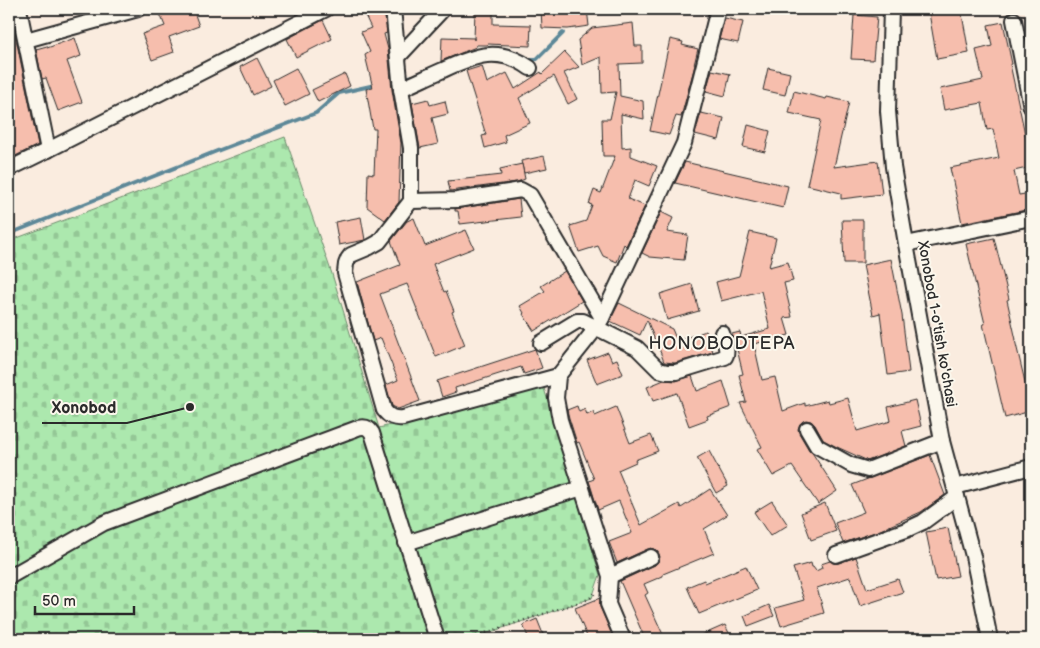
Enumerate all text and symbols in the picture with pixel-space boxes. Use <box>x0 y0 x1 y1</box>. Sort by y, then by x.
street label: Xonobod 1-o'tish ko'chasi <box>913 238 961 409</box>
district label: HONOBODTEPA <box>648 333 796 354</box>
callout: Xonobod <box>42 392 127 423</box>
text: Xonobod <box>52 399 116 418</box>
scale bar <box>35 583 134 615</box>
text: 50 m <box>42 592 76 611</box>

